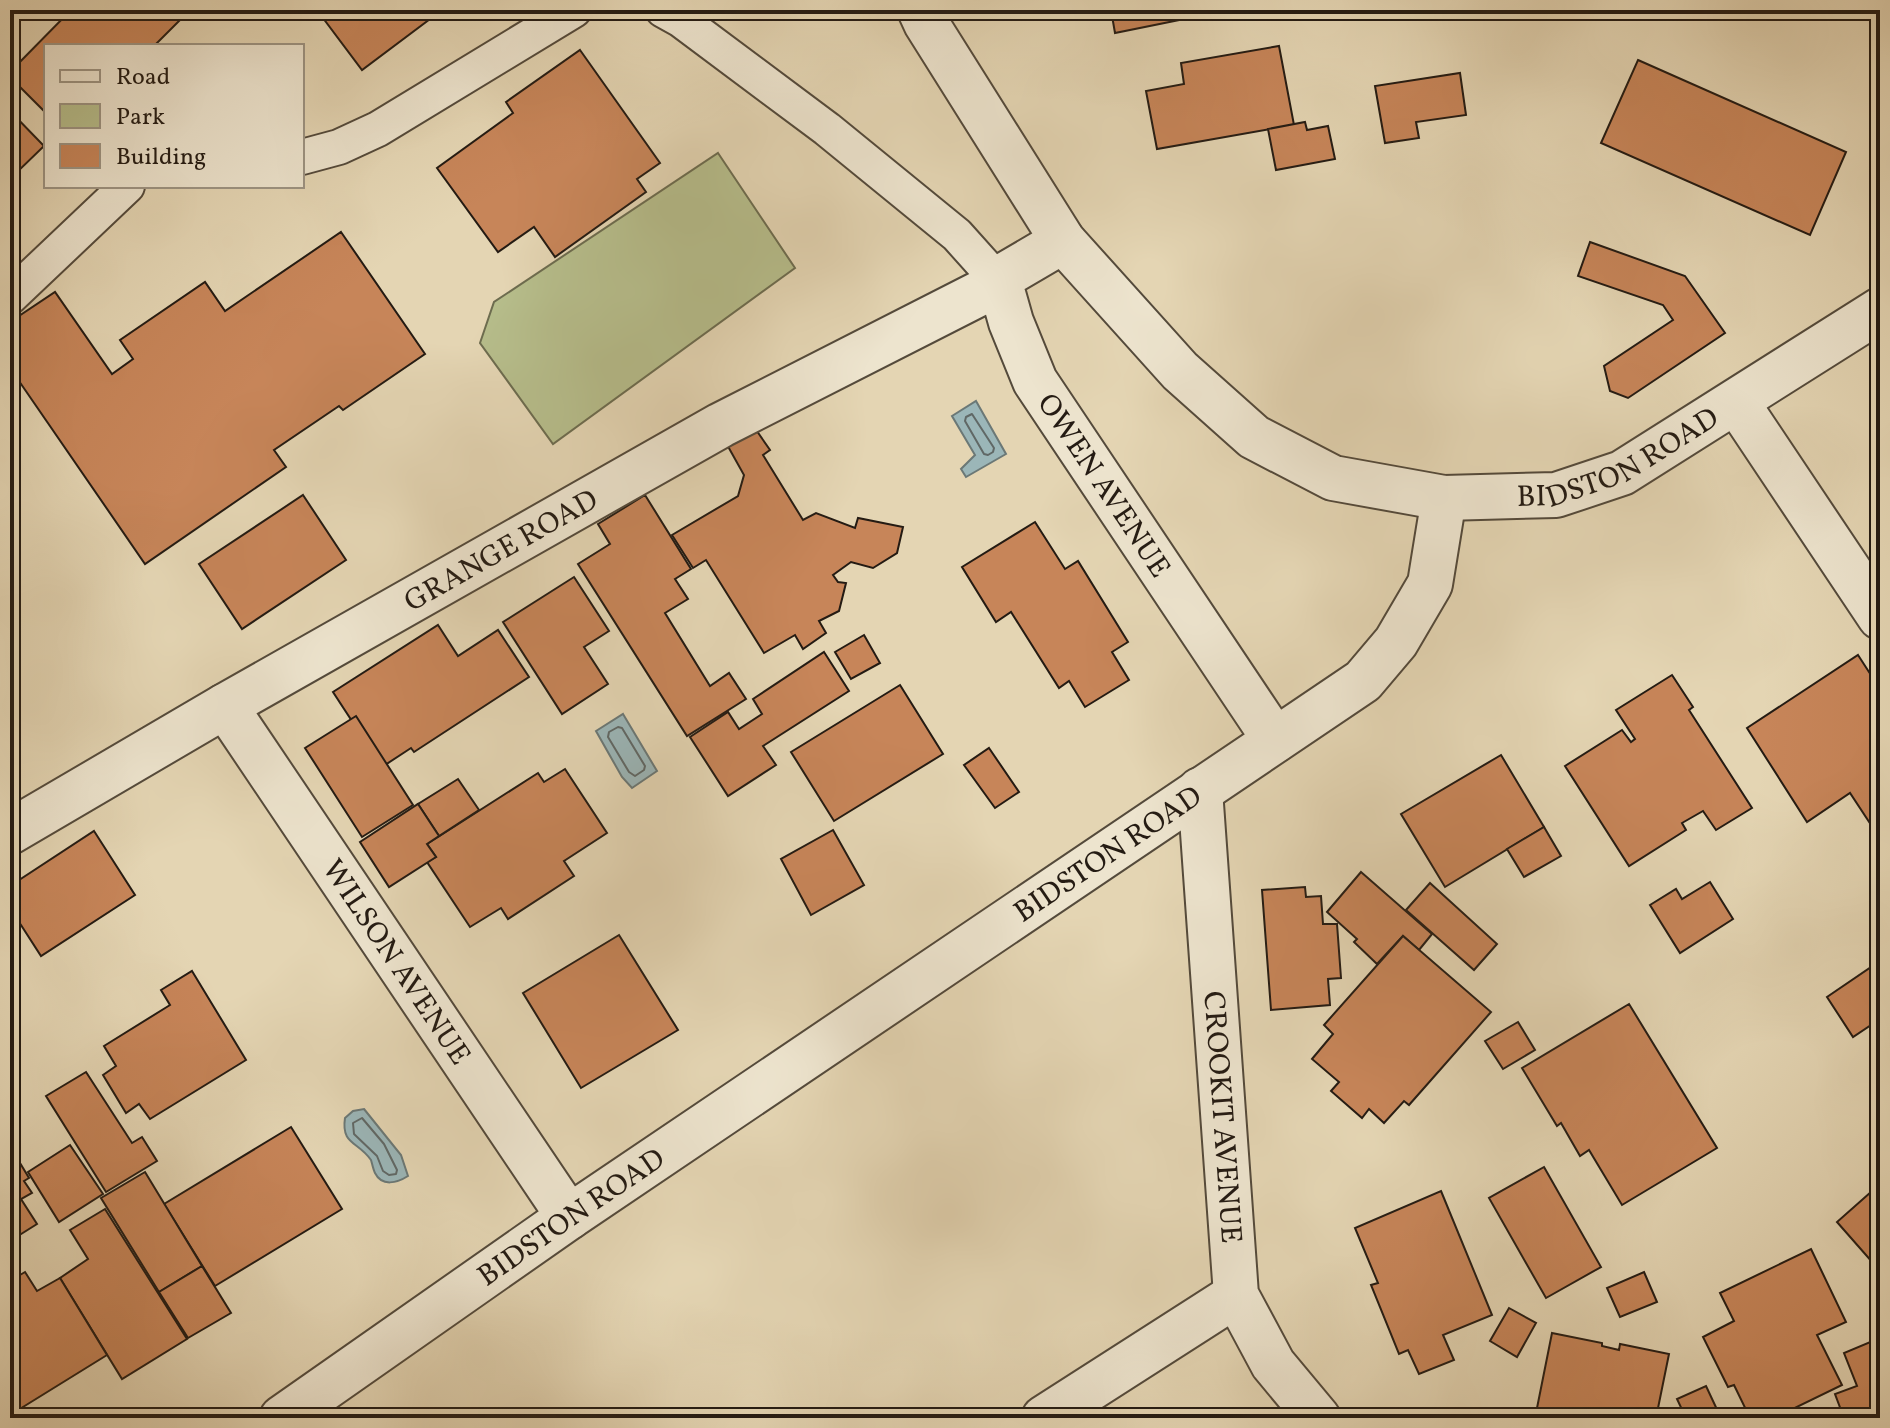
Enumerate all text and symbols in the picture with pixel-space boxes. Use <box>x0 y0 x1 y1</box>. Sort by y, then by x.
legend <box>44 44 304 188</box>
text: Road <box>116 61 170 95</box>
text: Park <box>116 101 165 135</box>
text: Building <box>116 141 206 175</box>
street label: OWEN AVENUE <box>1026 386 1180 587</box>
street label: BIDSTON ROAD <box>1516 398 1727 520</box>
street label: GRANGE ROAD <box>397 480 606 623</box>
street label: BIDSTON ROAD <box>1006 777 1211 934</box>
street label: WILSON AVENUE <box>311 851 480 1074</box>
street label: CROOKIT AVENUE <box>1191 990 1251 1245</box>
street label: BIDSTON ROAD <box>470 1139 674 1298</box>

